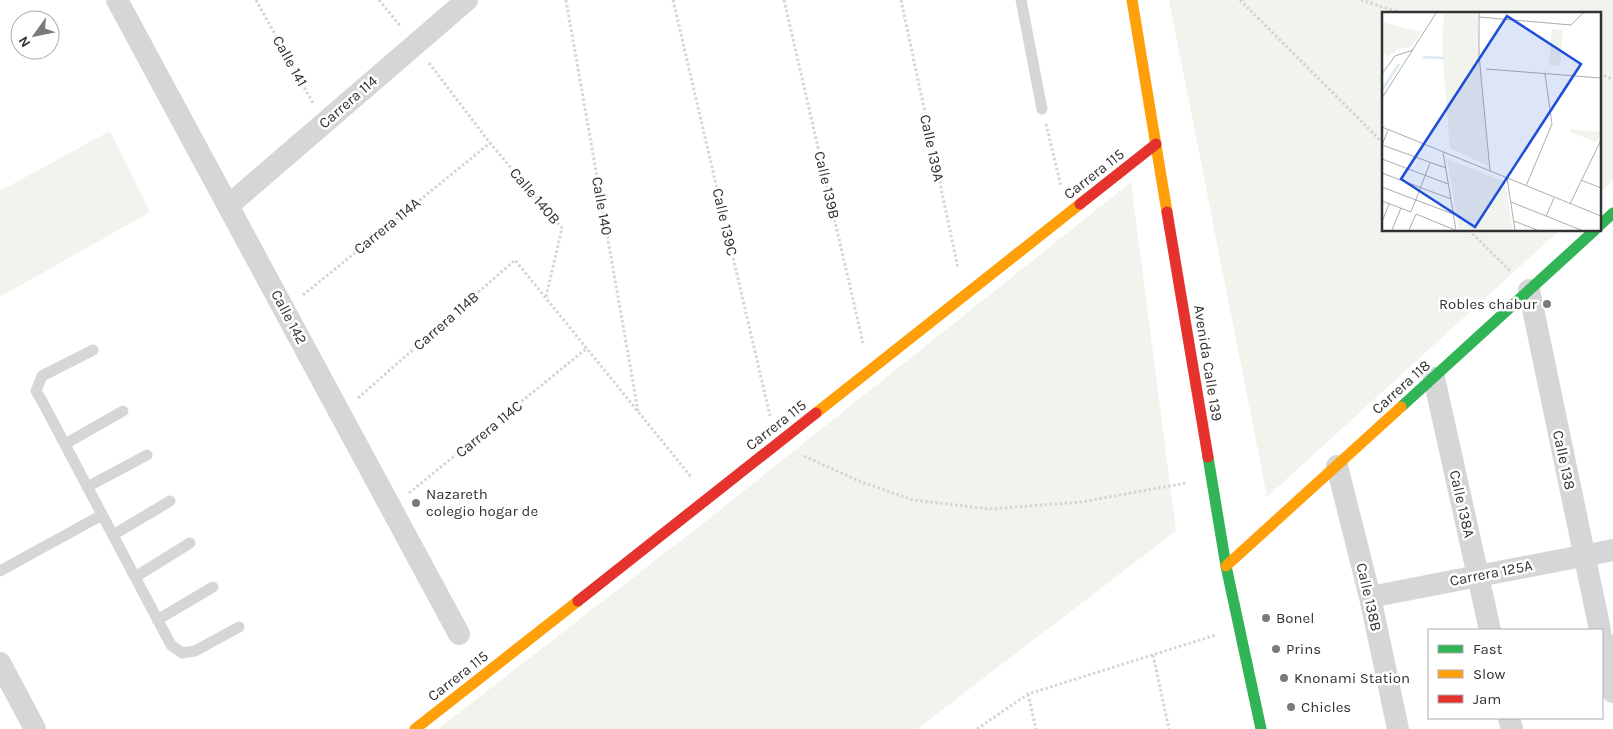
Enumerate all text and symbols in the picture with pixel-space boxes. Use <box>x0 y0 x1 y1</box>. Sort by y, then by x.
north arrow <box>10 10 60 60</box>
inset map <box>1382 12 1600 231</box>
street label: Calle 141 <box>269 32 311 90</box>
text: N <box>15 33 34 51</box>
street label: Carrera 114 <box>315 71 381 132</box>
street label: Calle 139A <box>916 113 948 184</box>
street label: Carrera 115 <box>1060 145 1128 203</box>
street label: Calle 139B <box>810 149 844 221</box>
street label: Calle 140B <box>506 164 564 228</box>
street label: Calle 140 <box>588 175 616 237</box>
street label: Calle 139C <box>708 186 742 258</box>
street label: Carrera 114A <box>350 194 424 258</box>
street label: Calle 142 <box>267 287 311 347</box>
street label: Carrera 114B <box>410 288 482 354</box>
place label: Robles chabur <box>1439 295 1538 313</box>
marker: Robles chabur <box>1541 298 1553 310</box>
street label: Avenida Calle 139 <box>1190 304 1226 422</box>
street label: Carrera 118 <box>1368 356 1434 418</box>
street label: Carrera 115 <box>742 396 810 454</box>
street label: Carrera 114C <box>452 397 526 461</box>
street label: Calle 138 <box>1549 429 1579 491</box>
street label: Calle 138A <box>1445 468 1479 540</box>
place label: Nazareth colegio hogar de <box>426 485 538 520</box>
marker: Nazareth colegio hogar de <box>410 497 422 509</box>
street label: Carrera 125A <box>1448 556 1534 590</box>
street label: Calle 138B <box>1352 561 1386 633</box>
place label: Bonel <box>1276 609 1314 627</box>
marker: Bonel <box>1260 612 1272 624</box>
legend <box>1428 629 1603 719</box>
place label: Prins <box>1286 640 1321 658</box>
text: Fast <box>1473 640 1503 658</box>
marker: Prins <box>1270 643 1282 655</box>
street label: Carrera 115 <box>424 647 492 705</box>
text: Slow <box>1473 665 1505 683</box>
place label: Knonami Station <box>1294 669 1410 687</box>
marker: Knonami Station <box>1278 672 1290 684</box>
text: Jam <box>1473 690 1501 708</box>
place label: Chicles <box>1301 698 1351 716</box>
marker: Chicles <box>1285 701 1297 713</box>

